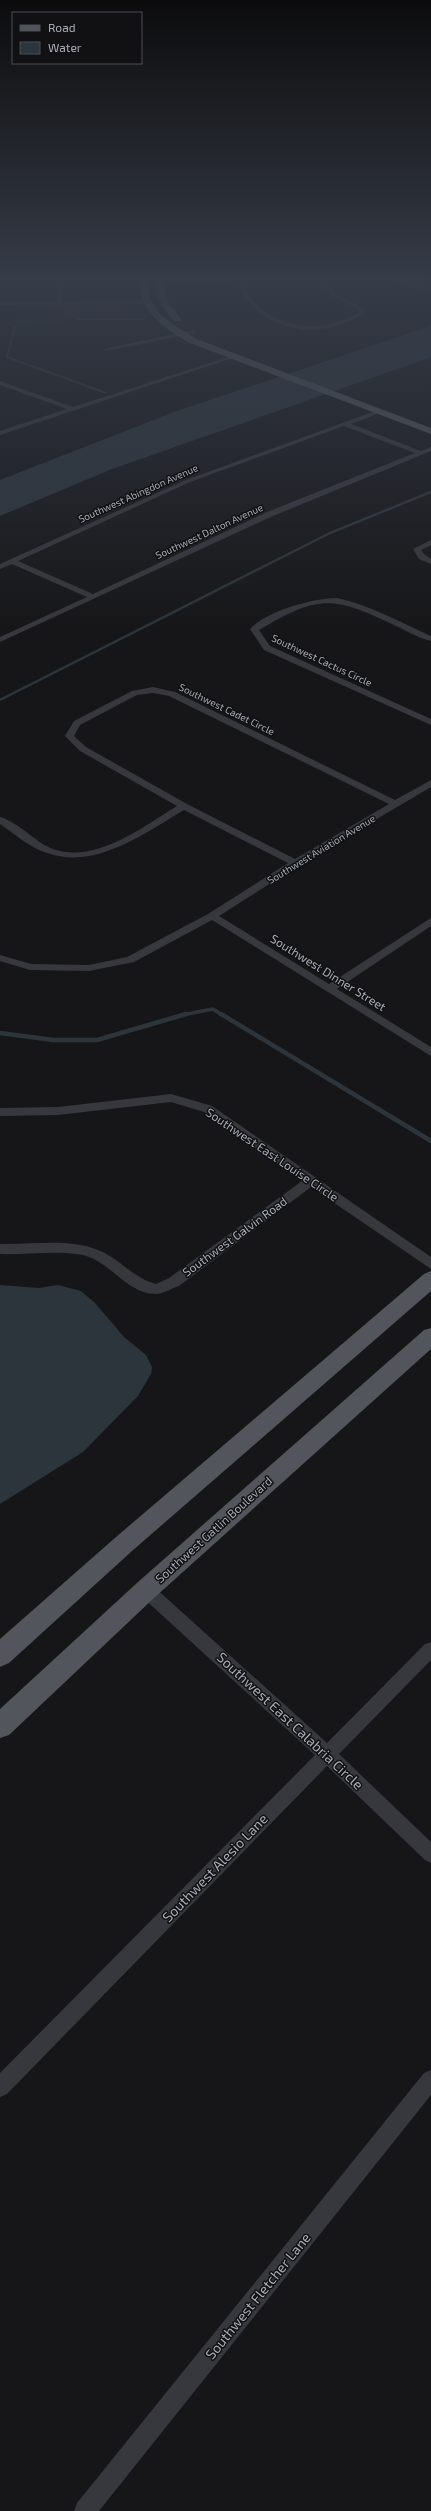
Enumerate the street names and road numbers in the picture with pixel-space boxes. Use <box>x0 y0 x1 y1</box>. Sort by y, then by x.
street label: Southwest Abingdon Avenue <box>76 461 200 525</box>
street label: Southwest Dalton Avenue <box>153 501 265 561</box>
street label: Southwest Cactus Circle <box>270 631 374 689</box>
street label: Southwest Cadet Circle <box>177 681 277 737</box>
street label: Southwest Aviation Avenue <box>265 812 377 886</box>
street label: Southwest Dinner Street <box>268 931 389 1014</box>
street label: Southwest East Louise Circle <box>204 1105 341 1204</box>
street label: Southwest Galvin Road <box>179 1194 289 1279</box>
street label: Southwest Gatlin Boulevard <box>152 1473 274 1585</box>
street label: Southwest East Calabria Circle <box>214 1648 367 1793</box>
street label: Southwest Alesio Lane <box>158 1810 271 1925</box>
street label: Southwest Fletcher Lane <box>201 2229 314 2362</box>

